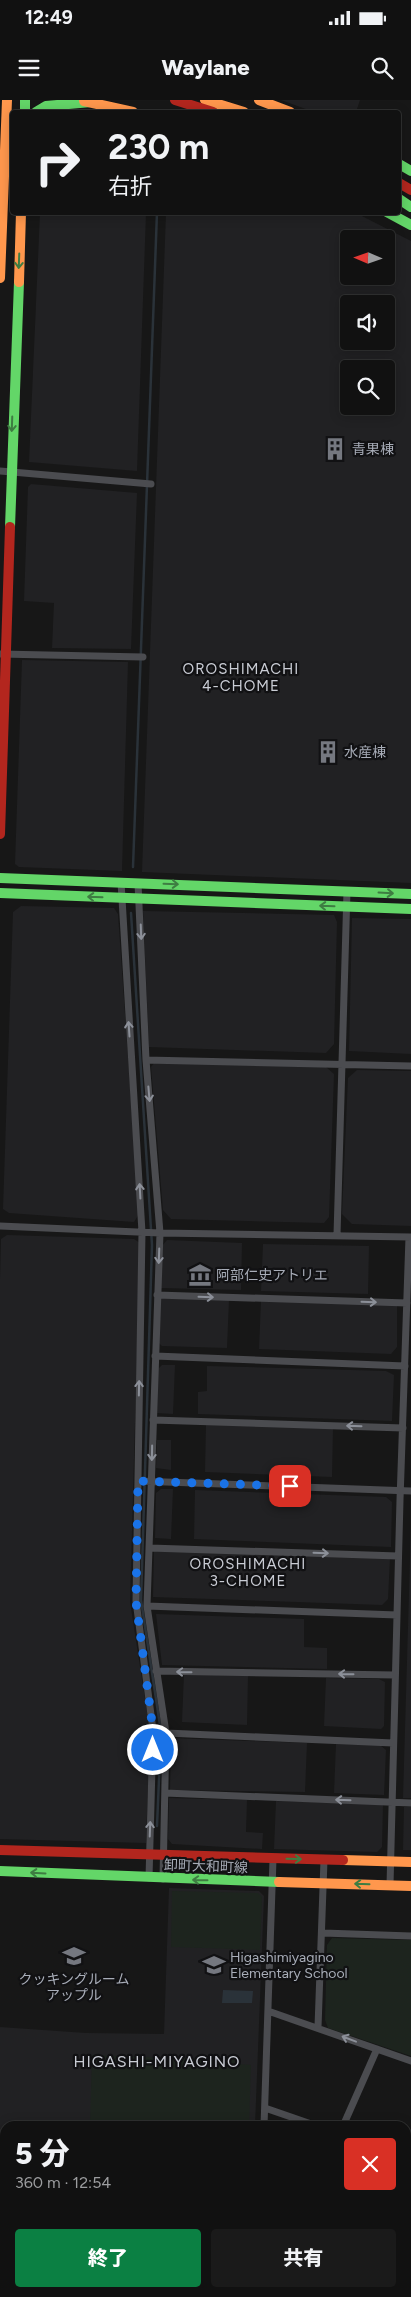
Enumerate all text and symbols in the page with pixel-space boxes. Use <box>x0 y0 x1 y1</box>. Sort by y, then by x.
text: 12:49 <box>25 6 73 29</box>
icon: menu <box>15 54 43 82</box>
text: Waylane <box>161 54 250 81</box>
icon: search <box>368 54 396 82</box>
text: 230 m <box>108 126 209 168</box>
icon: right <box>25 130 90 195</box>
text: 右折 <box>108 173 152 200</box>
north arrow <box>340 230 395 285</box>
map controls <box>340 230 395 415</box>
one-way arrow <box>14 253 23 269</box>
button: sound <box>340 295 395 350</box>
button: search <box>340 360 395 415</box>
one-way arrow <box>8 415 17 431</box>
building icon: 青果棟 <box>322 436 348 462</box>
place label: 青果棟 <box>352 441 394 458</box>
district label: OROSHIMACHI 4-CHOME <box>183 660 299 695</box>
building icon: 水産棟 <box>315 739 341 765</box>
place label: 水産棟 <box>344 744 386 761</box>
one-way arrow <box>162 879 179 889</box>
one-way arrow <box>378 888 394 897</box>
one-way arrow <box>87 892 103 901</box>
one-way arrow <box>320 901 336 910</box>
one-way arrow <box>136 923 145 939</box>
one-way arrow <box>125 1021 134 1037</box>
one-way arrow <box>144 1086 153 1102</box>
one-way arrow <box>135 1183 144 1199</box>
one-way arrow <box>154 1248 164 1264</box>
museum icon: 阿部仁史アトリエ <box>187 1262 213 1288</box>
place label: 阿部仁史アトリエ <box>216 1267 328 1284</box>
one-way arrow <box>198 1292 214 1301</box>
one-way arrow <box>360 1297 376 1307</box>
one-way arrow <box>135 1380 144 1396</box>
one-way arrow <box>346 1421 362 1431</box>
one-way arrow <box>147 1444 157 1461</box>
pin <box>269 1465 311 1507</box>
icon: arrive <box>276 1472 304 1500</box>
one-way arrow <box>313 1549 329 1558</box>
district label: OROSHIMACHI 3-CHOME <box>190 1555 306 1590</box>
one-way arrow <box>176 1667 192 1677</box>
one-way arrow <box>339 1670 355 1679</box>
position arrow <box>126 1723 178 1775</box>
one-way arrow <box>335 1795 351 1804</box>
one-way arrow <box>146 1822 155 1838</box>
one-way arrow <box>285 1854 301 1864</box>
street label: 卸町大和町線 <box>164 1857 248 1876</box>
one-way arrow <box>30 1868 46 1877</box>
one-way arrow <box>192 1875 208 1884</box>
one-way arrow <box>355 1880 371 1889</box>
school or university icon: クッキングルーム アップル <box>61 1943 87 1969</box>
place label: Higashimiyagino Elementary School <box>230 1949 348 1982</box>
school or university icon: Higashimiyagino Elementary School <box>201 1952 227 1978</box>
place label: クッキングルーム アップル <box>18 1971 130 2004</box>
one-way arrow <box>341 2034 357 2043</box>
district label: HIGASHI-MIYAGINO <box>73 2052 241 2071</box>
text: 5 分 <box>15 2135 70 2172</box>
button: close <box>344 2138 396 2190</box>
text: 360 m · 12:54 <box>15 2173 111 2192</box>
button: 終了 <box>15 2229 201 2287</box>
button: 共有 <box>211 2229 396 2287</box>

